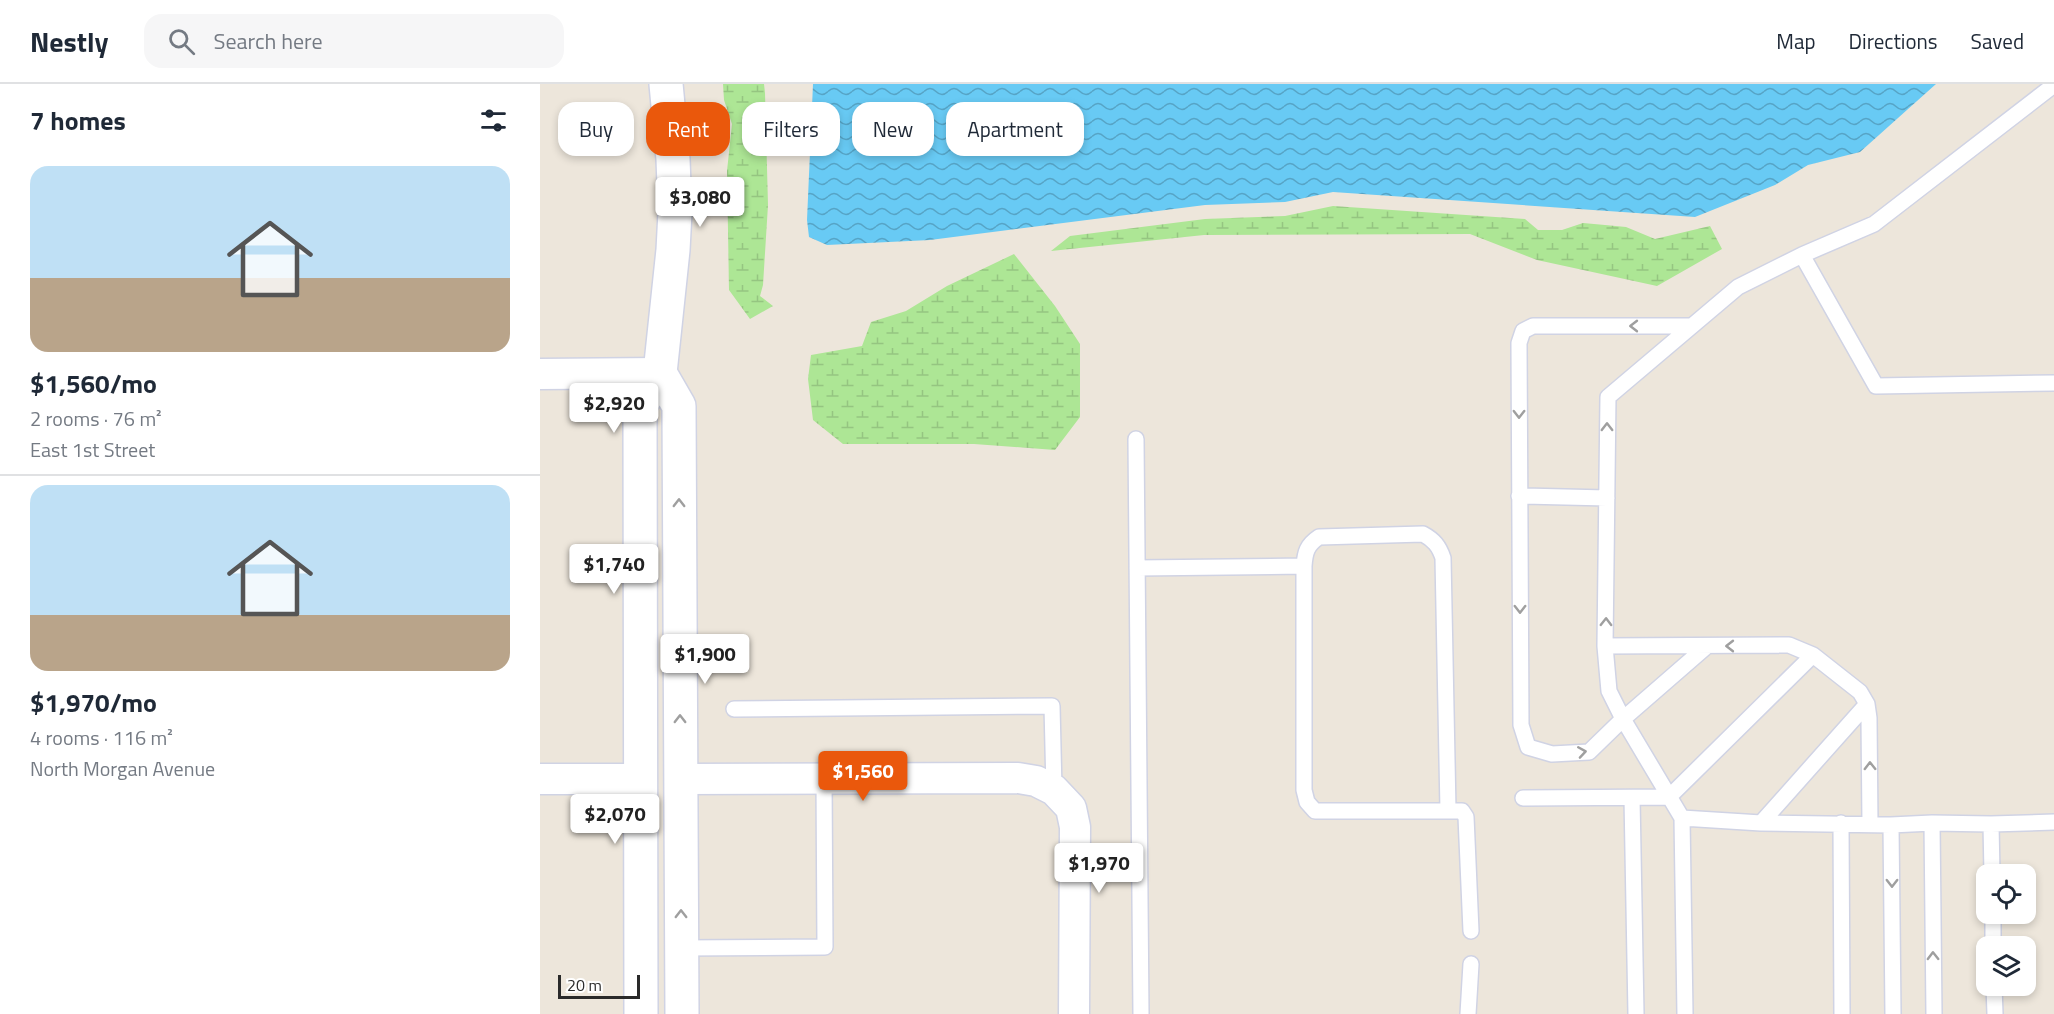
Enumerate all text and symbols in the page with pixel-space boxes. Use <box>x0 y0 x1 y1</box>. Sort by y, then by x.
search box <box>144 14 564 68</box>
text: Nestly <box>30 20 108 63</box>
text: Search here <box>213 24 323 58</box>
icon: search <box>165 25 198 58</box>
text: Map <box>1776 25 1816 57</box>
text: Directions <box>1849 25 1938 57</box>
text: Saved <box>1971 25 2024 57</box>
text: 7 homes <box>30 101 126 140</box>
chip: Buy <box>558 102 634 156</box>
chip: Rent <box>646 102 730 156</box>
chip: Filters <box>742 102 840 156</box>
chip: New <box>852 102 934 156</box>
chip: Apartment <box>946 102 1084 156</box>
icon: filters <box>477 104 510 137</box>
pin: $3,080 <box>651 177 749 228</box>
text: $3,080 <box>669 181 731 212</box>
icon: home <box>216 205 324 313</box>
one-way arrow <box>1629 320 1638 332</box>
text: $1,560/mo <box>30 364 157 403</box>
pin: $2,920 <box>565 383 663 434</box>
text: $2,920 <box>583 387 645 418</box>
text: 2 rooms · 76 m² <box>30 403 162 434</box>
one-way arrow <box>1513 409 1525 418</box>
one-way arrow <box>1601 423 1614 432</box>
text: East 1st Street <box>30 434 155 465</box>
one-way arrow <box>673 498 685 507</box>
icon: home <box>216 524 324 632</box>
pin: $1,740 <box>565 544 663 595</box>
text: $1,740 <box>583 548 645 579</box>
one-way arrow <box>1514 604 1526 613</box>
one-way arrow <box>1599 618 1612 627</box>
pin: $1,900 <box>656 634 754 685</box>
text: $1,900 <box>674 638 736 669</box>
one-way arrow <box>1726 639 1735 652</box>
text: $1,970/mo <box>30 683 157 722</box>
one-way arrow <box>674 714 686 723</box>
text: 4 rooms · 116 m² <box>30 722 173 753</box>
one-way arrow <box>1577 746 1587 758</box>
pin: $1,560 <box>814 751 912 802</box>
text: North Morgan Avenue <box>30 753 215 784</box>
text: $1,560 <box>832 755 894 786</box>
one-way arrow <box>1864 761 1876 770</box>
pin: $2,070 <box>566 794 664 845</box>
text: $2,070 <box>584 798 646 829</box>
pin: $1,970 <box>1050 843 1148 894</box>
text: $1,970 <box>1068 847 1130 878</box>
map controls <box>1976 864 2036 996</box>
button: locate <box>1976 864 2036 924</box>
one-way arrow <box>1886 879 1898 888</box>
one-way arrow <box>675 909 687 918</box>
button: layers <box>1976 936 2036 996</box>
one-way arrow <box>1927 951 1939 960</box>
scale bar <box>558 972 640 1000</box>
text: 20 m <box>567 973 602 997</box>

